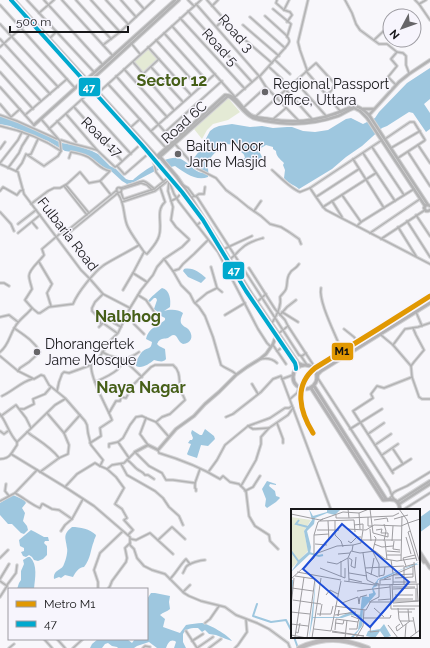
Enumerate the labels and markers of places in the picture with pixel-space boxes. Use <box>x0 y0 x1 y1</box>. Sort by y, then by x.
place label: Regional Passport Office, Uttara <box>273 76 390 108</box>
marker: Regional Passport Office, Uttara <box>260 87 270 97</box>
place label: Baitun Noor Jame Masjid <box>186 138 266 170</box>
marker: Baitun Noor Jame Masjid <box>173 149 183 159</box>
place label: Dhorangertek Jame Mosque <box>45 336 136 368</box>
marker: Dhorangertek Jame Mosque <box>32 347 42 357</box>

